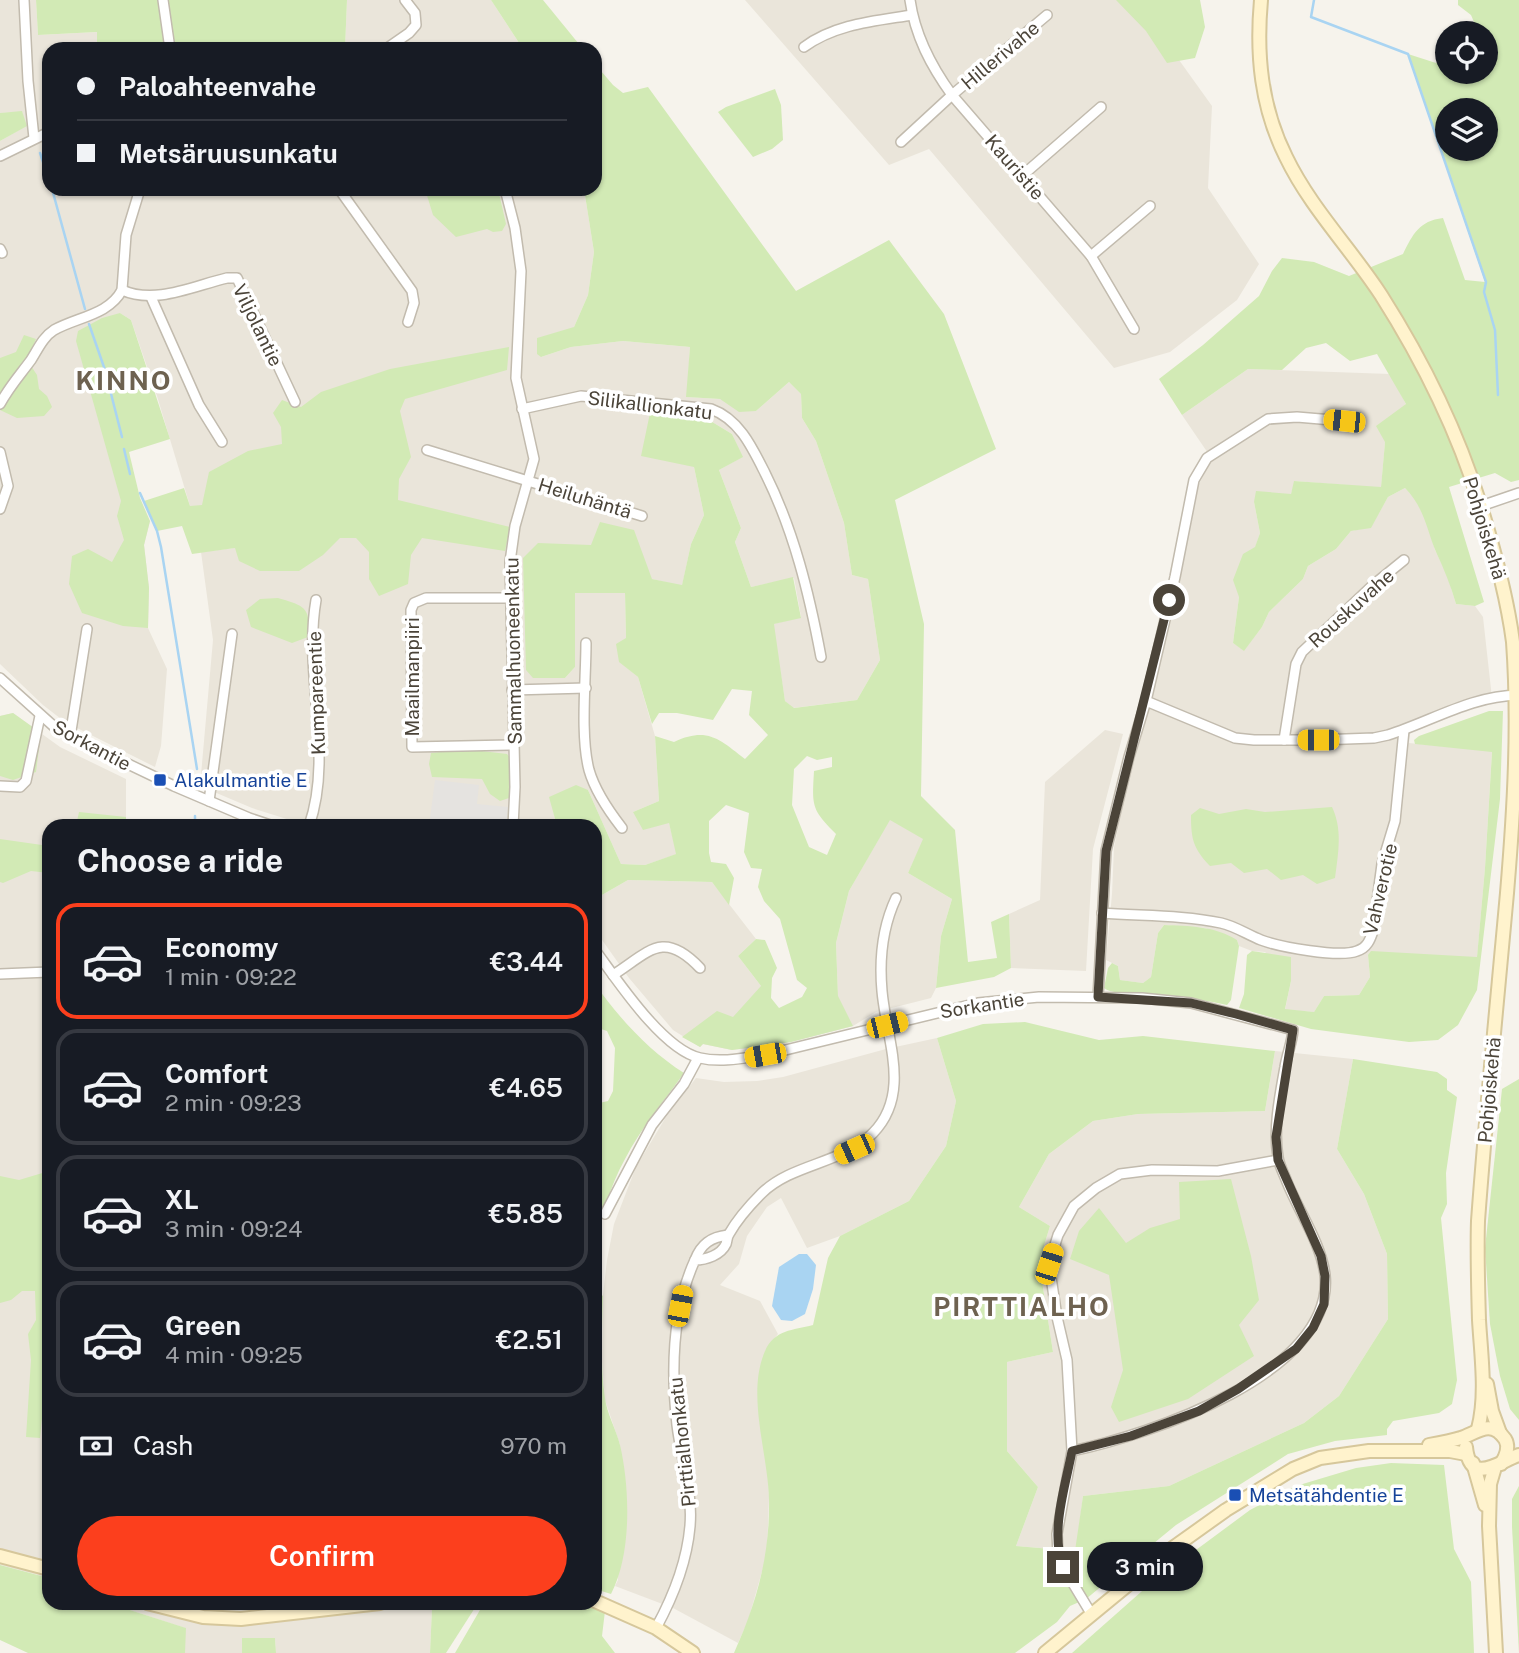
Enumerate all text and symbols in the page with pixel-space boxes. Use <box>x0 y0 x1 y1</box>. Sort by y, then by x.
street label: Hillerivahe <box>957 16 1043 94</box>
map controls <box>1435 21 1498 161</box>
button: locate <box>1435 21 1498 84</box>
text: Paloahteenvahe <box>119 71 316 102</box>
button: layers <box>1435 98 1498 161</box>
street label: Kauristie <box>981 130 1049 204</box>
text: Metsäruusunkatu <box>119 138 338 169</box>
street label: Viljolantie <box>229 280 287 370</box>
district label: KINNO <box>75 365 173 396</box>
street label: Silikallionkatu <box>586 386 714 424</box>
car <box>1323 408 1366 434</box>
street label: Heiluhäntä <box>536 473 634 523</box>
street label: Pohjoiskehä <box>1459 474 1511 582</box>
street label: Sammalhuoneenkatu <box>500 557 526 745</box>
street label: Rouskuvahe <box>1304 564 1398 652</box>
route start <box>1153 584 1185 616</box>
street label: Maailmanpiiri <box>401 617 423 737</box>
street label: Kumpareentie <box>303 631 329 755</box>
street label: Sorkantie <box>49 715 135 775</box>
car <box>1298 730 1340 751</box>
place label: Alakulmantie E <box>174 769 308 791</box>
marker: Alakulmantie E <box>152 772 168 788</box>
street label: Vahverotie <box>1359 841 1401 937</box>
text: Choose a ride <box>77 842 283 879</box>
icon: car <box>81 930 144 993</box>
text: Economy <box>165 932 278 963</box>
text: €3.44 <box>490 946 563 977</box>
text: 1 min · 09:22 <box>165 963 297 990</box>
street label: Sorkantie <box>938 987 1026 1023</box>
car <box>865 1010 910 1040</box>
street label: Pohjoiskehä <box>1473 1036 1505 1144</box>
car <box>743 1041 788 1069</box>
icon: car <box>81 1056 144 1119</box>
text: Comfort <box>165 1058 268 1089</box>
text: €4.65 <box>490 1072 563 1103</box>
text: 2 min · 09:23 <box>165 1089 302 1116</box>
car <box>831 1131 878 1167</box>
icon: car <box>81 1182 144 1245</box>
text: XL <box>165 1184 199 1215</box>
text: €5.85 <box>489 1198 563 1229</box>
text: 3 min · 09:24 <box>165 1215 303 1242</box>
car <box>1033 1241 1066 1287</box>
car <box>666 1283 695 1329</box>
district label: PIRTTIALHO <box>933 1291 1111 1322</box>
icon: car <box>81 1308 144 1371</box>
text: Green <box>165 1310 241 1341</box>
text: €2.51 <box>496 1324 563 1355</box>
text: 4 min · 09:25 <box>165 1341 303 1368</box>
street label: Pirttialhonkatu <box>664 1376 700 1508</box>
icon: cash <box>77 1427 115 1465</box>
text: Cash <box>133 1430 193 1461</box>
text: 970 m <box>500 1432 567 1459</box>
place label: Metsätähdentie E <box>1249 1484 1404 1506</box>
marker: Metsätähdentie E <box>1227 1487 1243 1503</box>
button: Confirm <box>77 1516 567 1596</box>
callout: 3 min <box>1088 1542 1203 1592</box>
route end <box>1047 1551 1079 1583</box>
text: 3 min <box>1115 1553 1175 1580</box>

